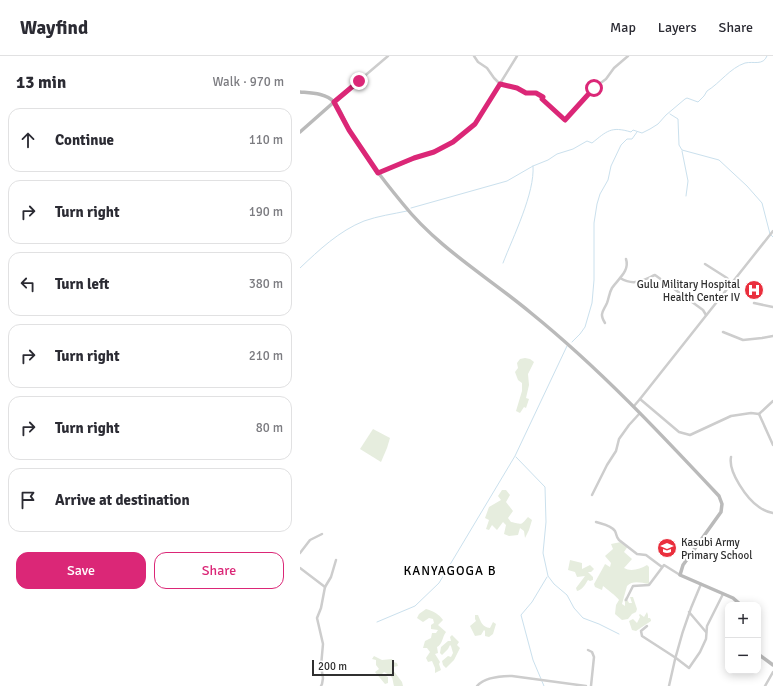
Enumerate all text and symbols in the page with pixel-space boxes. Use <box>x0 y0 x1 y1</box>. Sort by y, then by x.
text: Wayfind <box>20 16 88 40</box>
text: Map <box>610 19 636 36</box>
text: Layers <box>658 19 697 36</box>
text: Share <box>719 19 753 36</box>
text: 13 min <box>16 72 66 93</box>
route end <box>350 72 368 90</box>
text: Walk · 970 m <box>213 74 284 90</box>
route start <box>585 79 603 97</box>
icon: ahead <box>17 129 39 151</box>
text: Continue <box>55 131 114 149</box>
text: 110 m <box>249 132 283 148</box>
icon: right <box>17 201 39 223</box>
text: Turn right <box>55 203 120 221</box>
text: 190 m <box>249 204 283 220</box>
icon: left <box>17 273 39 295</box>
text: Turn left <box>55 275 109 293</box>
text: 380 m <box>249 276 283 292</box>
place label: Gulu Military Hospital Health Center IV <box>637 278 741 304</box>
hospital icon: Gulu Military Hospital Health Center IV <box>743 279 765 301</box>
icon: right <box>17 345 39 367</box>
text: Turn right <box>55 347 120 365</box>
text: 210 m <box>249 348 283 364</box>
icon: right <box>17 417 39 439</box>
text: Turn right <box>55 419 120 437</box>
text: 80 m <box>256 420 283 436</box>
icon: arrive <box>17 489 39 511</box>
text: Arrive at destination <box>55 491 190 509</box>
place label: Kasubi Army Primary School <box>681 536 752 562</box>
school or university icon: Kasubi Army Primary School <box>656 537 678 559</box>
button: Save <box>16 552 146 589</box>
button: Share <box>154 552 284 589</box>
district label: KANYAGOGA B <box>403 563 497 579</box>
map controls <box>725 602 761 674</box>
button: + <box>725 602 761 638</box>
button: − <box>725 638 761 674</box>
scale bar <box>312 658 394 677</box>
text: 200 m <box>318 660 347 673</box>

